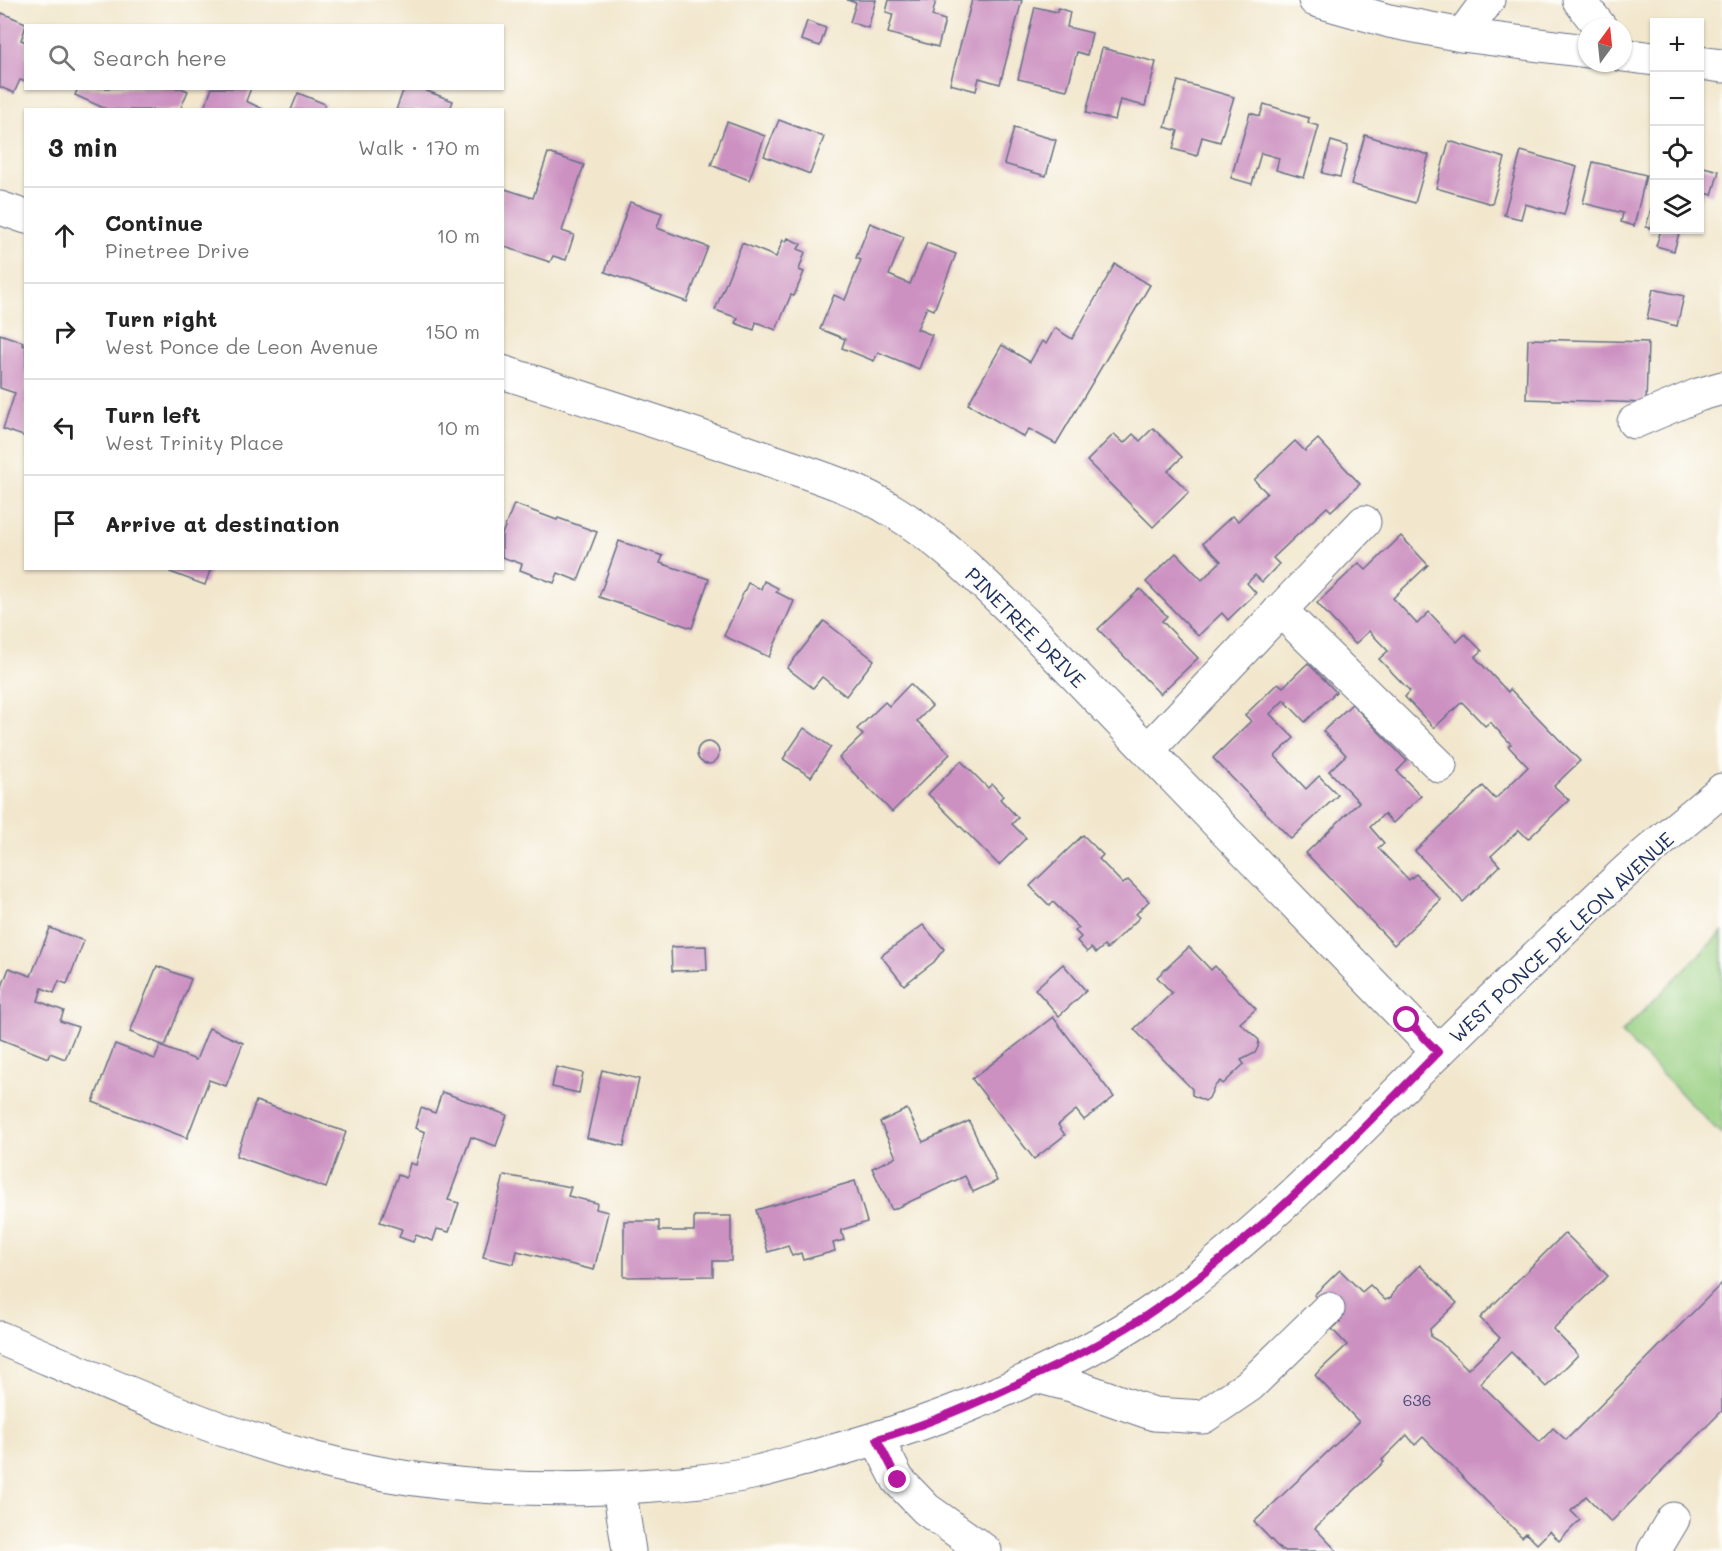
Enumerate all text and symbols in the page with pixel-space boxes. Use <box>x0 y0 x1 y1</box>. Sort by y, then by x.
north arrow <box>1578 18 1632 72</box>
map controls <box>1650 18 1704 234</box>
button: + <box>1650 18 1704 72</box>
search box <box>24 24 504 90</box>
icon: search <box>45 41 78 74</box>
text: Search here <box>93 43 227 72</box>
button: − <box>1650 72 1704 126</box>
button: locate <box>1650 126 1704 180</box>
text: 3 min <box>48 130 117 164</box>
text: Walk · 170 m <box>358 134 480 160</box>
button: layers <box>1650 180 1704 234</box>
text: Continue <box>105 208 203 237</box>
icon: ahead <box>48 219 81 252</box>
text: 10 m <box>436 222 480 248</box>
text: Pinetree Drive <box>105 237 250 263</box>
text: Turn right <box>105 304 217 333</box>
icon: right <box>48 315 81 348</box>
text: 150 m <box>425 318 480 344</box>
text: West Ponce de Leon Avenue <box>105 333 378 359</box>
text: Turn left <box>105 400 201 429</box>
icon: left <box>48 411 81 444</box>
text: 10 m <box>436 414 480 440</box>
text: West Trinity Place <box>105 429 284 455</box>
icon: arrive <box>48 507 81 540</box>
text: Arrive at destination <box>105 509 340 538</box>
street label: PINETREE DRIVE <box>960 561 1092 693</box>
street label: WEST PONCE DE LEON AVENUE <box>1443 826 1679 1048</box>
route start <box>1393 1006 1419 1032</box>
house number: 636 <box>1403 1389 1431 1410</box>
route end <box>884 1466 910 1492</box>

